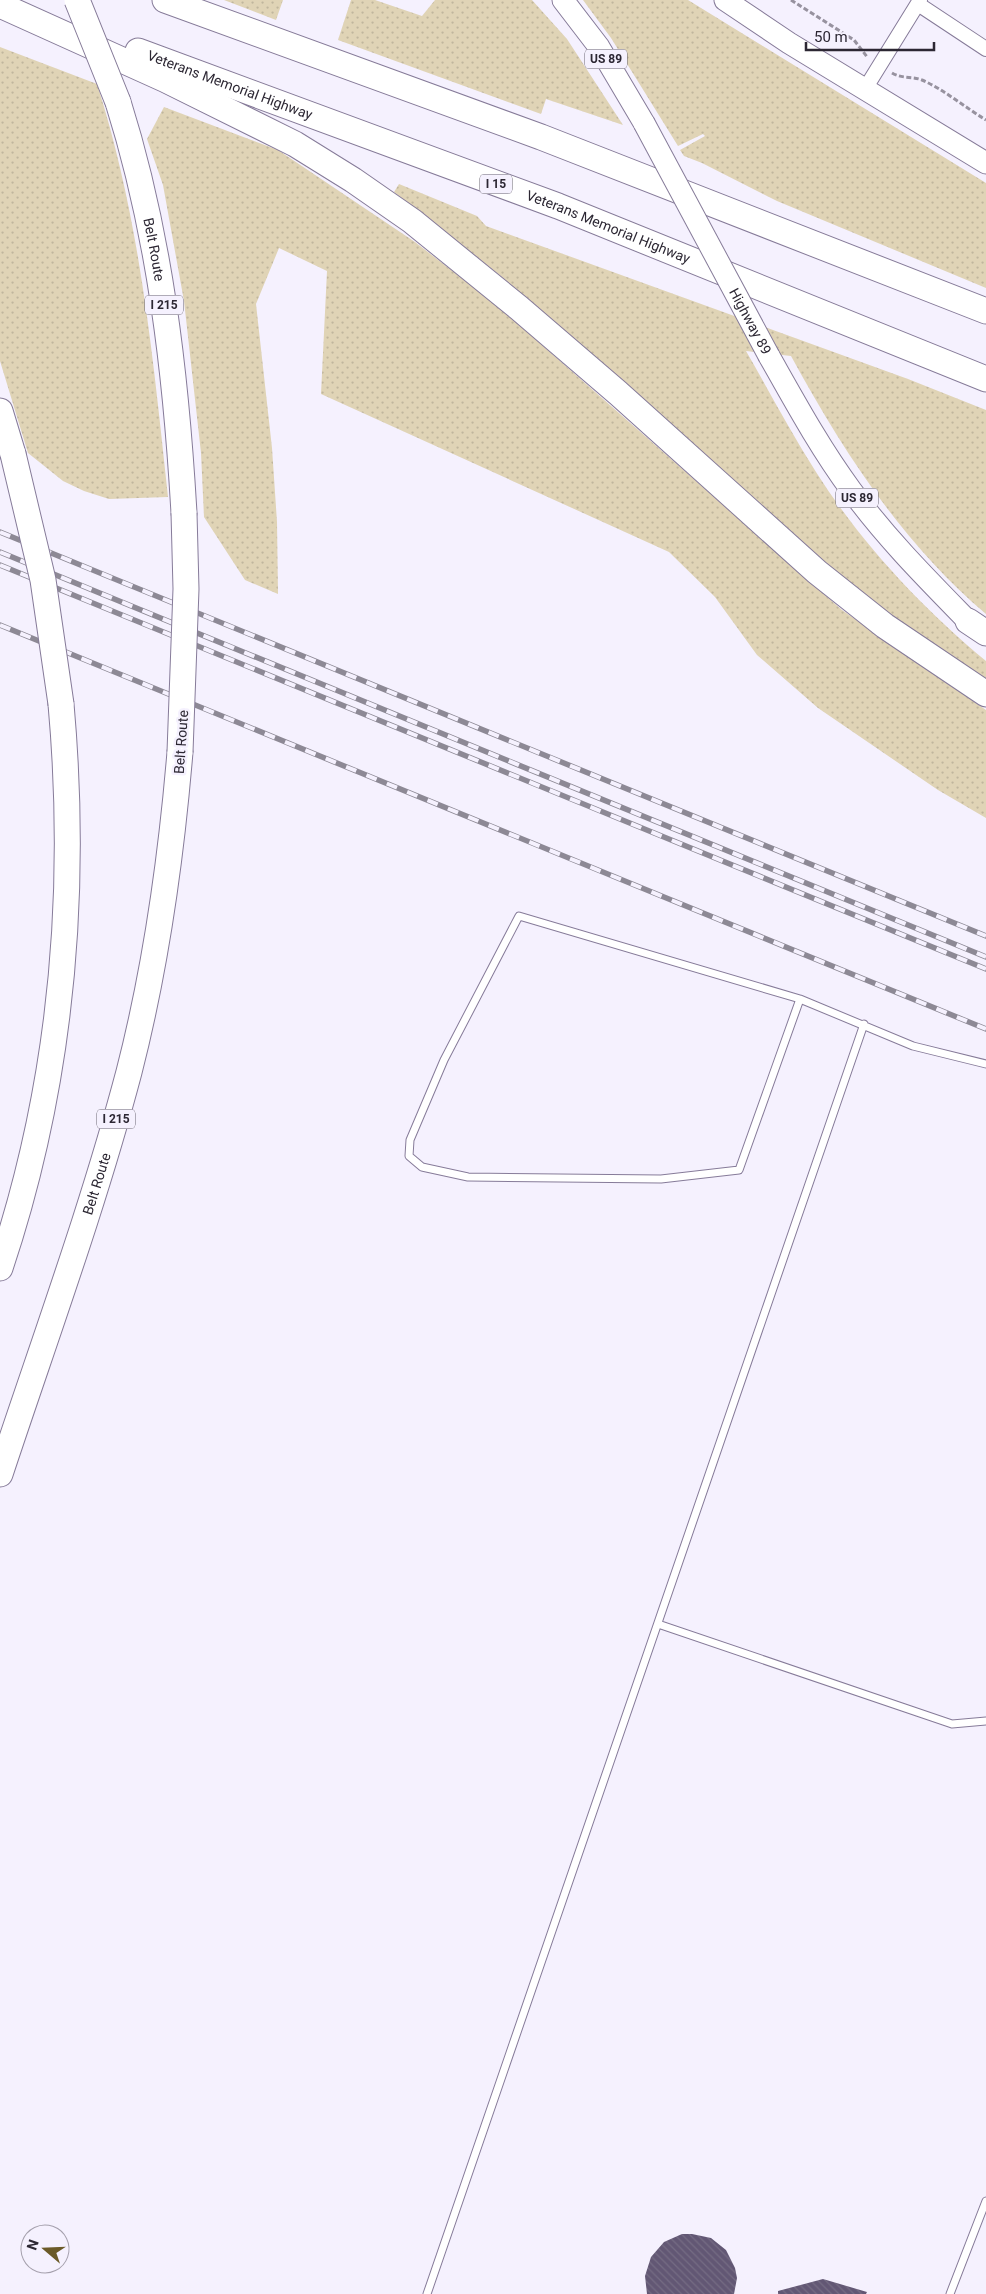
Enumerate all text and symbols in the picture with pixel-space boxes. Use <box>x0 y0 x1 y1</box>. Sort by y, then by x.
scale bar <box>806 20 934 52</box>
text: 50 m <box>814 28 848 46</box>
street label: Veterans Memorial Highway <box>145 47 315 123</box>
road number: US 89 <box>585 50 627 68</box>
road number: I 15 <box>480 174 512 193</box>
street label: Veterans Memorial Highway <box>524 187 693 267</box>
street label: Belt Route <box>140 216 168 282</box>
street label: Highway 89 <box>726 285 775 357</box>
road number: I 215 <box>145 296 183 314</box>
road number: US 89 <box>836 488 878 508</box>
street label: Belt Route <box>171 710 191 774</box>
road number: I 215 <box>97 1110 135 1128</box>
street label: Belt Route <box>79 1151 114 1217</box>
north arrow <box>20 2224 70 2274</box>
text: N <box>24 2237 42 2252</box>

